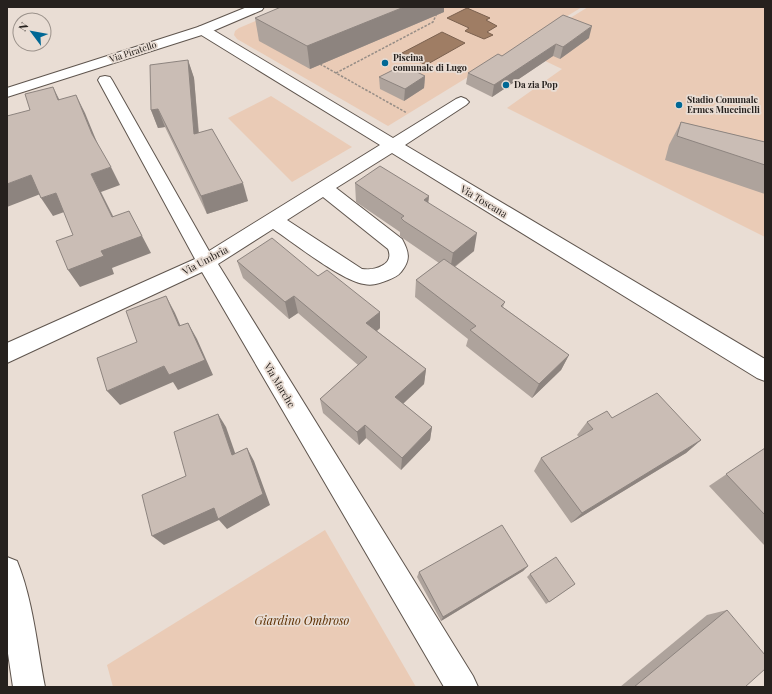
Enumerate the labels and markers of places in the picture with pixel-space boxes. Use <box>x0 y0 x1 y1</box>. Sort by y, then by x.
place label: Piscina comunale di Lugo <box>393 51 467 73</box>
marker: Piscina comunale di Lugo <box>380 58 390 68</box>
place label: Da zia Pop <box>514 78 558 90</box>
marker: Da zia Pop <box>501 80 511 90</box>
place label: Stadio Comunale Ermes Muccinelli <box>687 93 760 115</box>
marker: Stadio Comunale Ermes Muccinelli <box>674 100 684 110</box>

